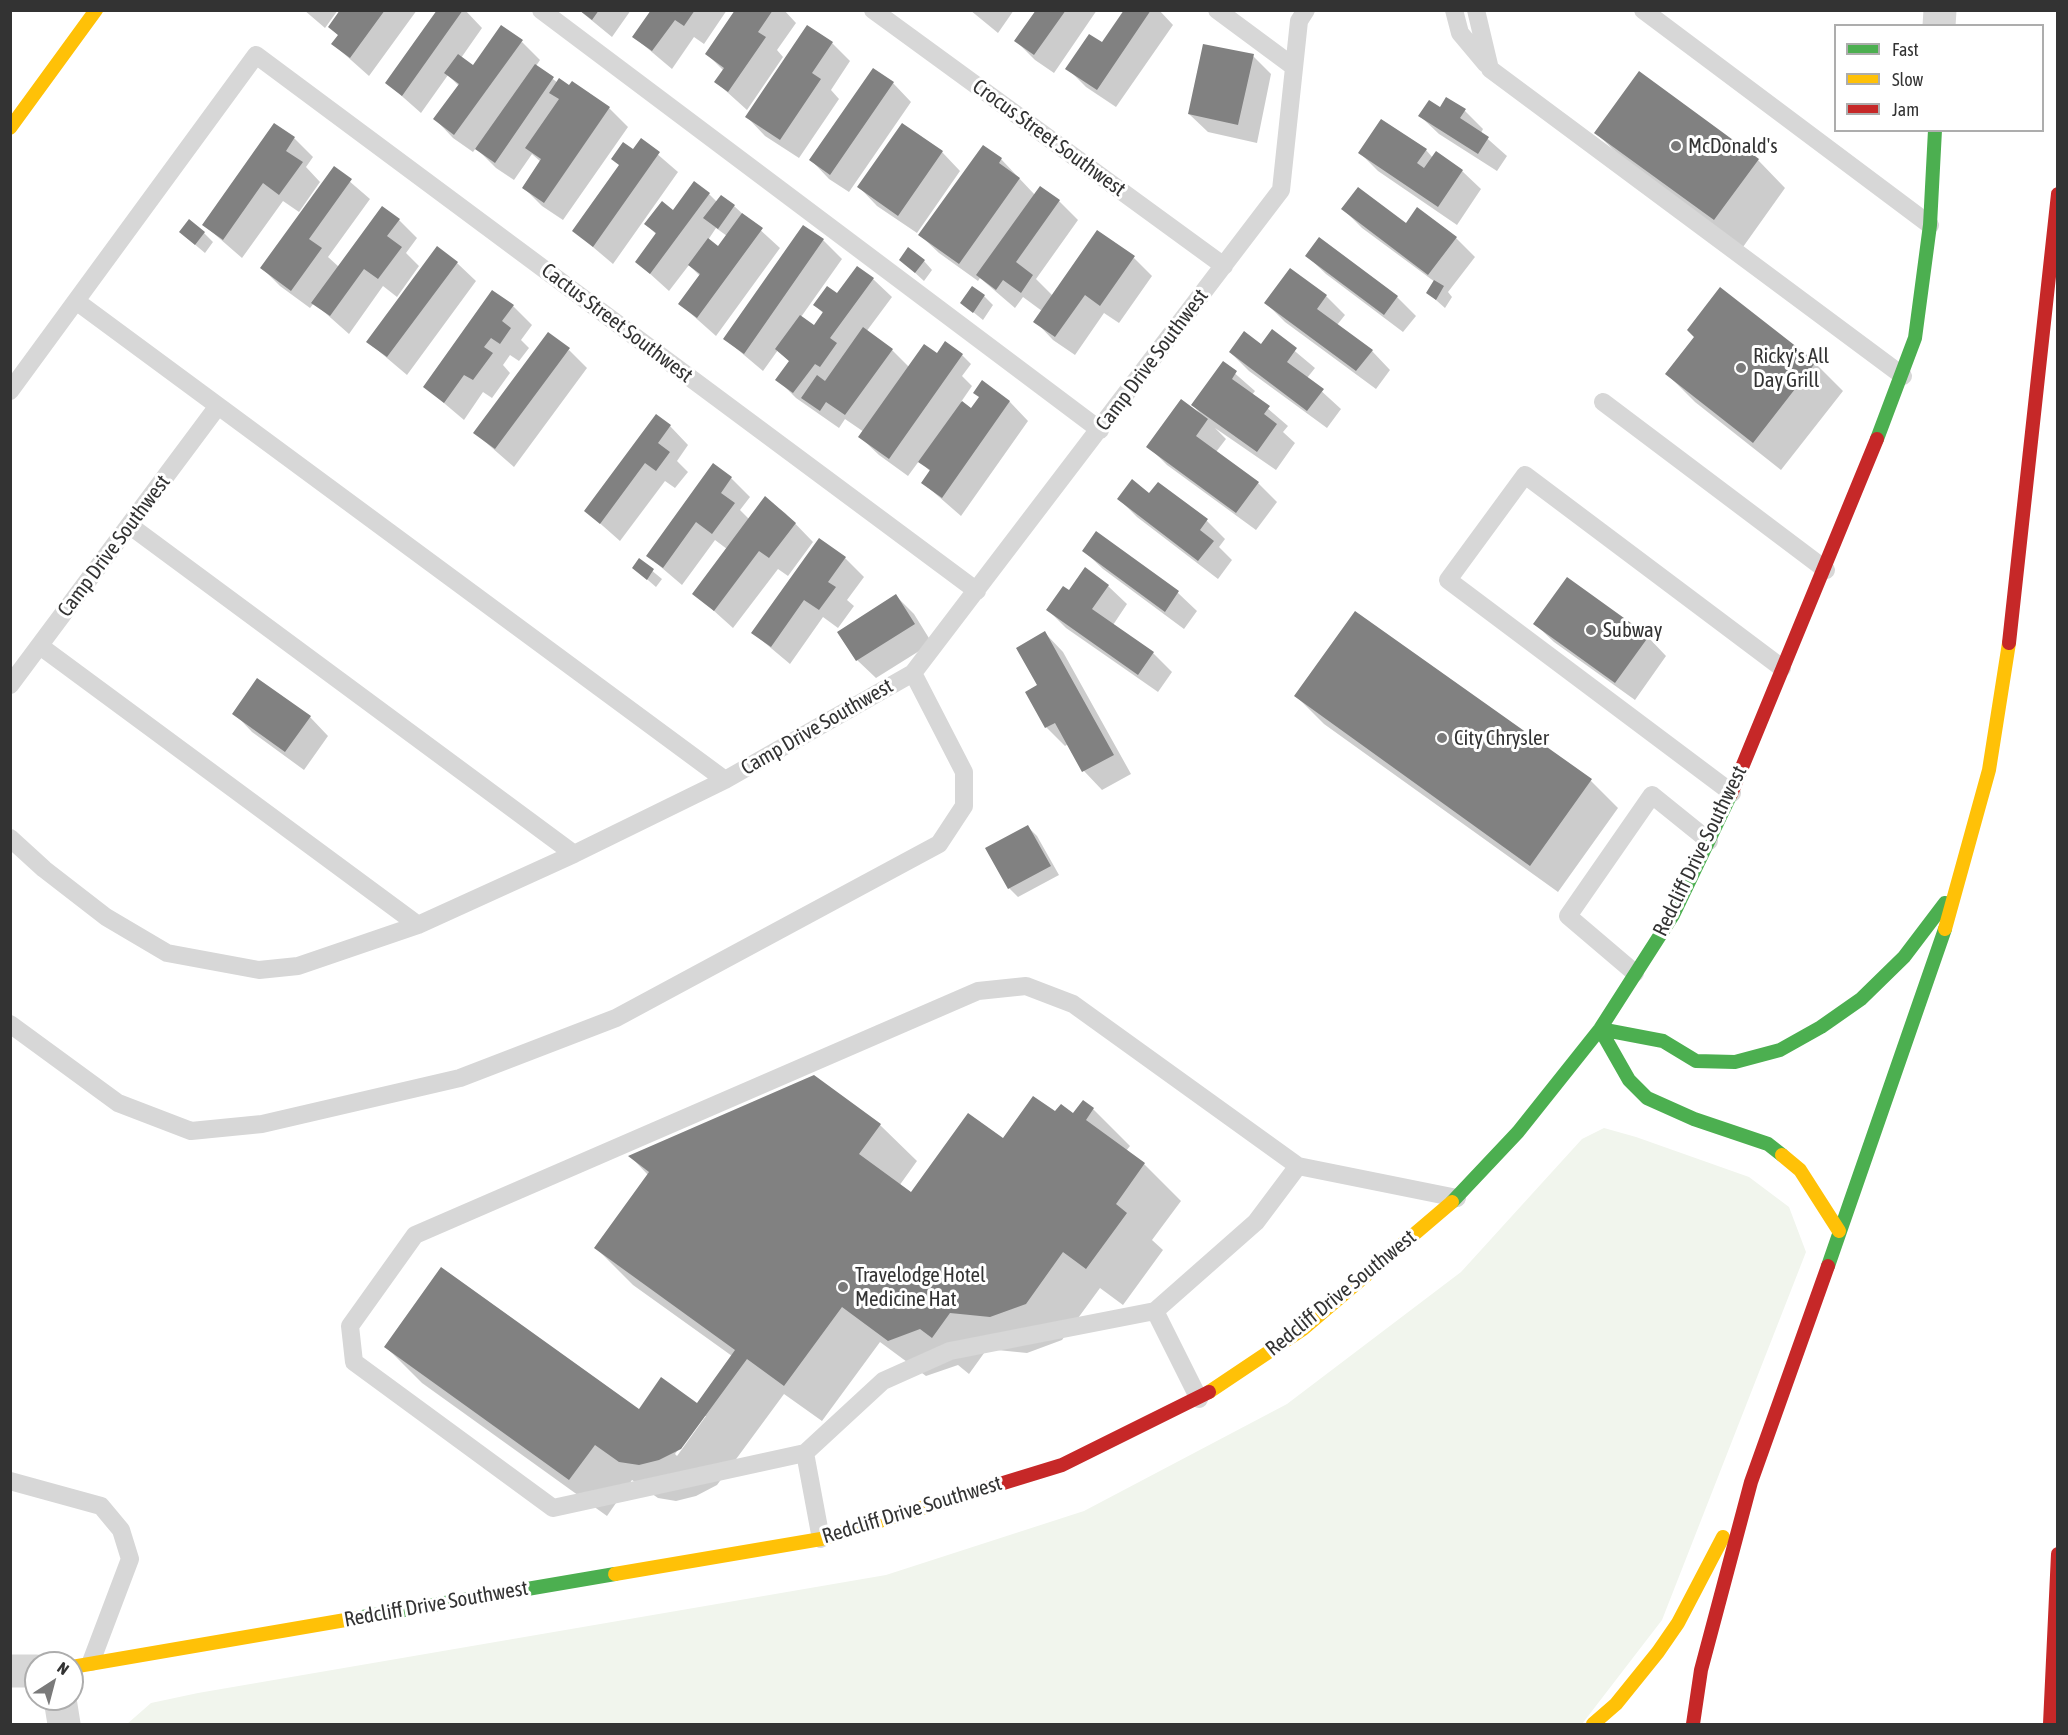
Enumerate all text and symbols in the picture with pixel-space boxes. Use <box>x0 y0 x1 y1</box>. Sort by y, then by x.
legend <box>1834 24 2044 132</box>
text: Fast <box>1892 39 1919 60</box>
text: Slow <box>1892 69 1923 90</box>
street label: Crocus Street Southwest <box>968 74 1130 202</box>
text: Jam <box>1892 99 1919 120</box>
place label: McDonald's <box>1688 133 1778 159</box>
marker: McDonald's <box>1669 139 1683 153</box>
street label: Cactus Street Southwest <box>536 258 698 388</box>
street label: Camp Drive Southwest <box>1090 284 1214 436</box>
place label: Ricky's All Day Grill <box>1753 343 1829 393</box>
marker: Ricky's All Day Grill <box>1734 361 1748 375</box>
street label: Camp Drive Southwest <box>52 470 176 622</box>
place label: Subway <box>1603 617 1662 643</box>
marker: Subway <box>1584 623 1598 637</box>
street label: Camp Drive Southwest <box>737 673 897 781</box>
place label: City Chrysler <box>1454 725 1549 751</box>
marker: City Chrysler <box>1435 731 1449 745</box>
street label: Redcliff Drive Southwest <box>1648 762 1752 940</box>
street label: Redcliff Drive Southwest <box>1261 1225 1421 1361</box>
place label: Travelodge Hotel Medicine Hat <box>855 1262 986 1312</box>
marker: Travelodge Hotel Medicine Hat <box>836 1280 850 1294</box>
street label: Redcliff Drive Southwest <box>819 1471 1005 1549</box>
street label: Redcliff Drive Southwest <box>342 1575 530 1633</box>
north arrow <box>24 1651 84 1711</box>
text: N <box>54 1658 73 1678</box>

